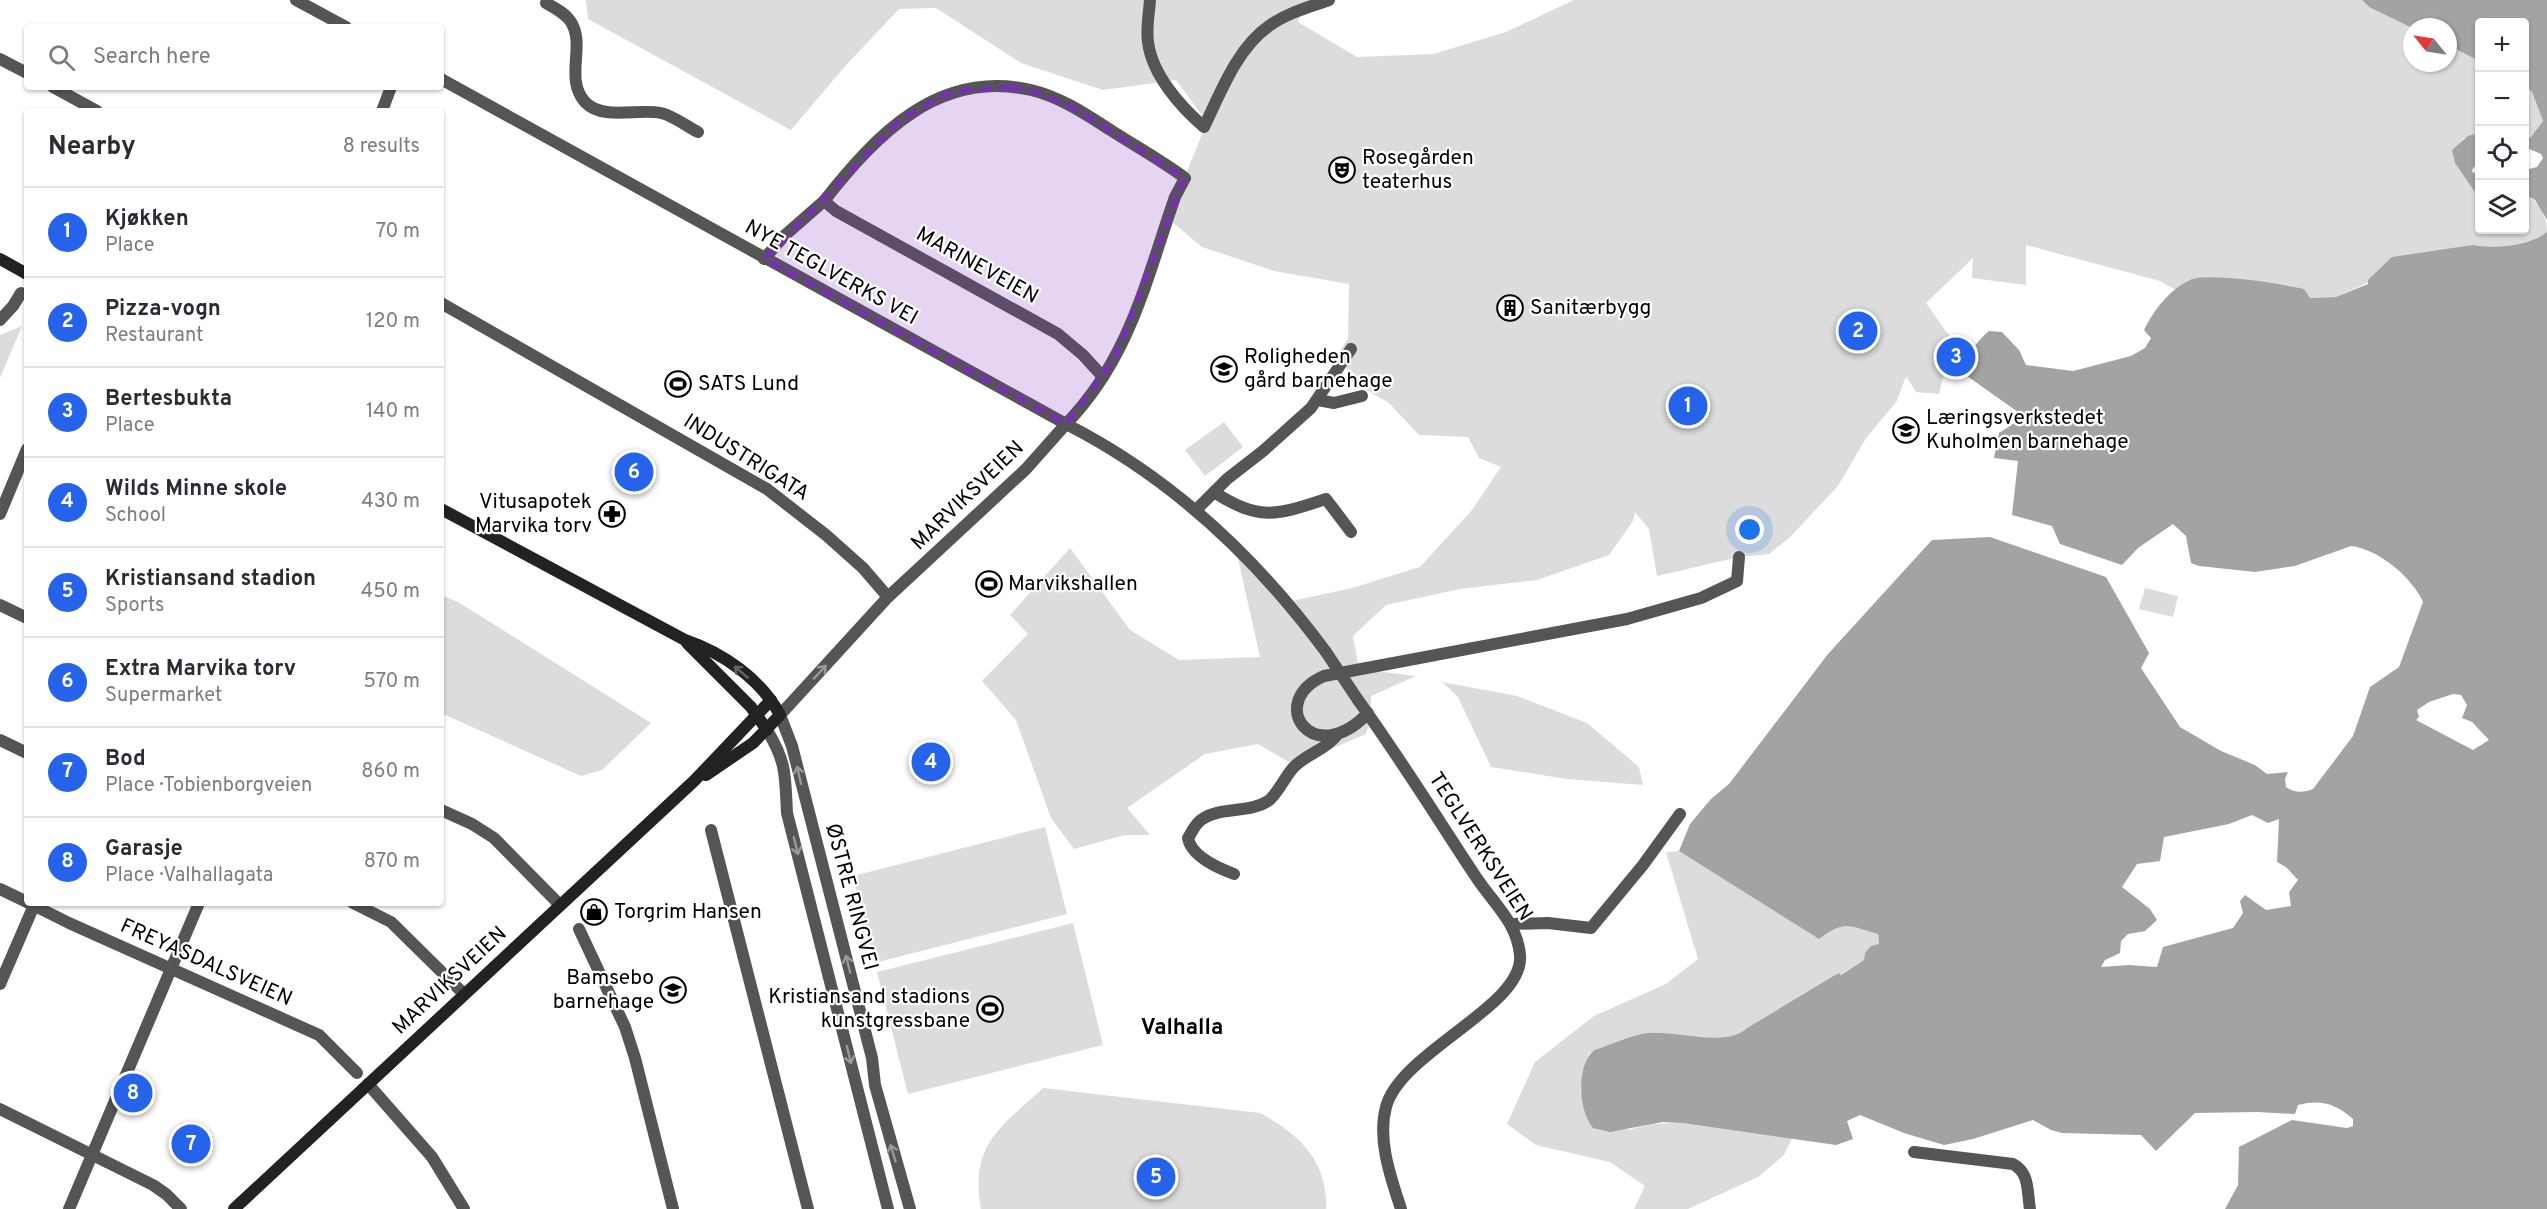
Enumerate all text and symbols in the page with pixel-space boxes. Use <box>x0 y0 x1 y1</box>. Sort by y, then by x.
north arrow <box>2403 18 2457 72</box>
map controls <box>2475 18 2529 234</box>
button: + <box>2475 18 2529 72</box>
search box <box>24 24 444 90</box>
icon: search <box>45 41 78 74</box>
text: Search here <box>93 44 211 71</box>
button: − <box>2475 72 2529 126</box>
button: locate <box>2475 126 2529 180</box>
text: Nearby <box>48 131 136 164</box>
text: 8 results <box>343 134 420 160</box>
place label: Rosegården teaterhus <box>1362 145 1474 196</box>
theatre icon: Rosegården teaterhus <box>1327 155 1357 185</box>
button: layers <box>2475 180 2529 234</box>
text: Kjøkken <box>105 206 189 233</box>
street label: NYE TEGLVERKS VEI <box>740 214 922 332</box>
text: 1 <box>64 219 72 245</box>
text: 70 m <box>376 219 420 245</box>
street label: MARINEVEIEN <box>911 221 1043 311</box>
text: Place <box>105 233 155 259</box>
building icon: Sanitærbygg <box>1495 293 1525 323</box>
place label: Sanitærbygg <box>1530 295 1651 322</box>
text: Pizza-vogn <box>105 296 221 323</box>
pin: 2 <box>1838 308 1878 354</box>
text: 2 <box>61 309 74 335</box>
text: 120 m <box>366 309 420 335</box>
text: Restaurant <box>105 323 204 349</box>
pin: 3 <box>1936 334 1976 380</box>
place label: Roligheden gård barnehage <box>1244 344 1392 395</box>
school or university icon: Roligheden gård barnehage <box>1209 354 1239 384</box>
sports icon: SATS Lund <box>663 369 693 399</box>
place label: SATS Lund <box>698 371 799 398</box>
pin: 1 <box>1668 384 1708 428</box>
text: Bertesbukta <box>105 386 232 413</box>
text: 3 <box>62 399 74 425</box>
text: 140 m <box>366 399 420 425</box>
place label: Læringsverkstedet Kuholmen barnehage <box>1926 405 2129 456</box>
street label: INDUSTRIGATA <box>678 408 814 508</box>
text: Place <box>105 413 155 439</box>
school or university icon: Læringsverkstedet Kuholmen barnehage <box>1891 415 1921 445</box>
street label: MARVIKSVEIEN <box>906 435 1030 557</box>
pin: 6 <box>614 450 654 494</box>
text: Wilds Minne skole <box>105 476 287 503</box>
text: 4 <box>61 489 74 515</box>
text: 430 m <box>361 489 420 515</box>
place label: Vitusapotek Marvika torv <box>475 489 592 540</box>
pharmacy icon: Vitusapotek Marvika torv <box>597 499 627 529</box>
text: School <box>105 503 166 529</box>
your location <box>1735 515 1764 544</box>
text: Kristiansand stadion <box>105 566 316 593</box>
sports icon: Marvikshallen <box>974 569 1004 599</box>
place label: Marvikshallen <box>1008 571 1138 598</box>
text: 5 <box>61 579 74 605</box>
text: 450 m <box>361 579 420 605</box>
text: Sports <box>105 593 165 619</box>
text: Extra Marvika torv <box>105 656 296 683</box>
one-way arrow <box>734 665 750 678</box>
one-way arrow <box>813 665 827 680</box>
text: 6 <box>61 669 74 695</box>
text: 570 m <box>363 669 420 695</box>
text: Supermarket <box>105 683 222 709</box>
pin: 4 <box>912 740 950 784</box>
text: Bod <box>105 746 146 773</box>
text: 7 <box>62 759 73 785</box>
text: 860 m <box>361 759 420 785</box>
one-way arrow <box>792 766 804 785</box>
street label: TEGLVERKSVEIEN <box>1422 767 1538 927</box>
text: Place · Tobienborgveien <box>105 773 312 799</box>
street label: ØSTRE RINGVEI <box>818 820 884 974</box>
text: Garasje <box>105 836 183 863</box>
one-way arrow <box>790 836 802 855</box>
text: 8 <box>61 849 74 875</box>
text: 870 m <box>364 849 420 875</box>
text: Place · Valhallagata <box>105 863 273 889</box>
shop icon: Torgrim Hansen <box>579 897 609 927</box>
place label: Torgrim Hansen <box>614 899 762 926</box>
street label: FREYASDALSVEIEN <box>116 913 296 1013</box>
street label: MARVIKSVEIEN <box>387 921 513 1041</box>
one-way arrow <box>841 955 853 974</box>
place label: Bamsebo barnehage <box>553 965 654 1016</box>
school or university icon: Bamsebo barnehage <box>658 975 688 1005</box>
place label: Kristiansand stadions kunstgressbane <box>768 984 970 1035</box>
sports icon: Kristiansand stadions kunstgressbane <box>975 994 1005 1024</box>
district label: Valhalla <box>1141 1015 1223 1042</box>
one-way arrow <box>844 1046 856 1065</box>
pin: 8 <box>114 1070 152 1116</box>
pin: 7 <box>172 1122 210 1166</box>
one-way arrow <box>887 1144 898 1163</box>
pin: 5 <box>1136 1154 1176 1200</box>

